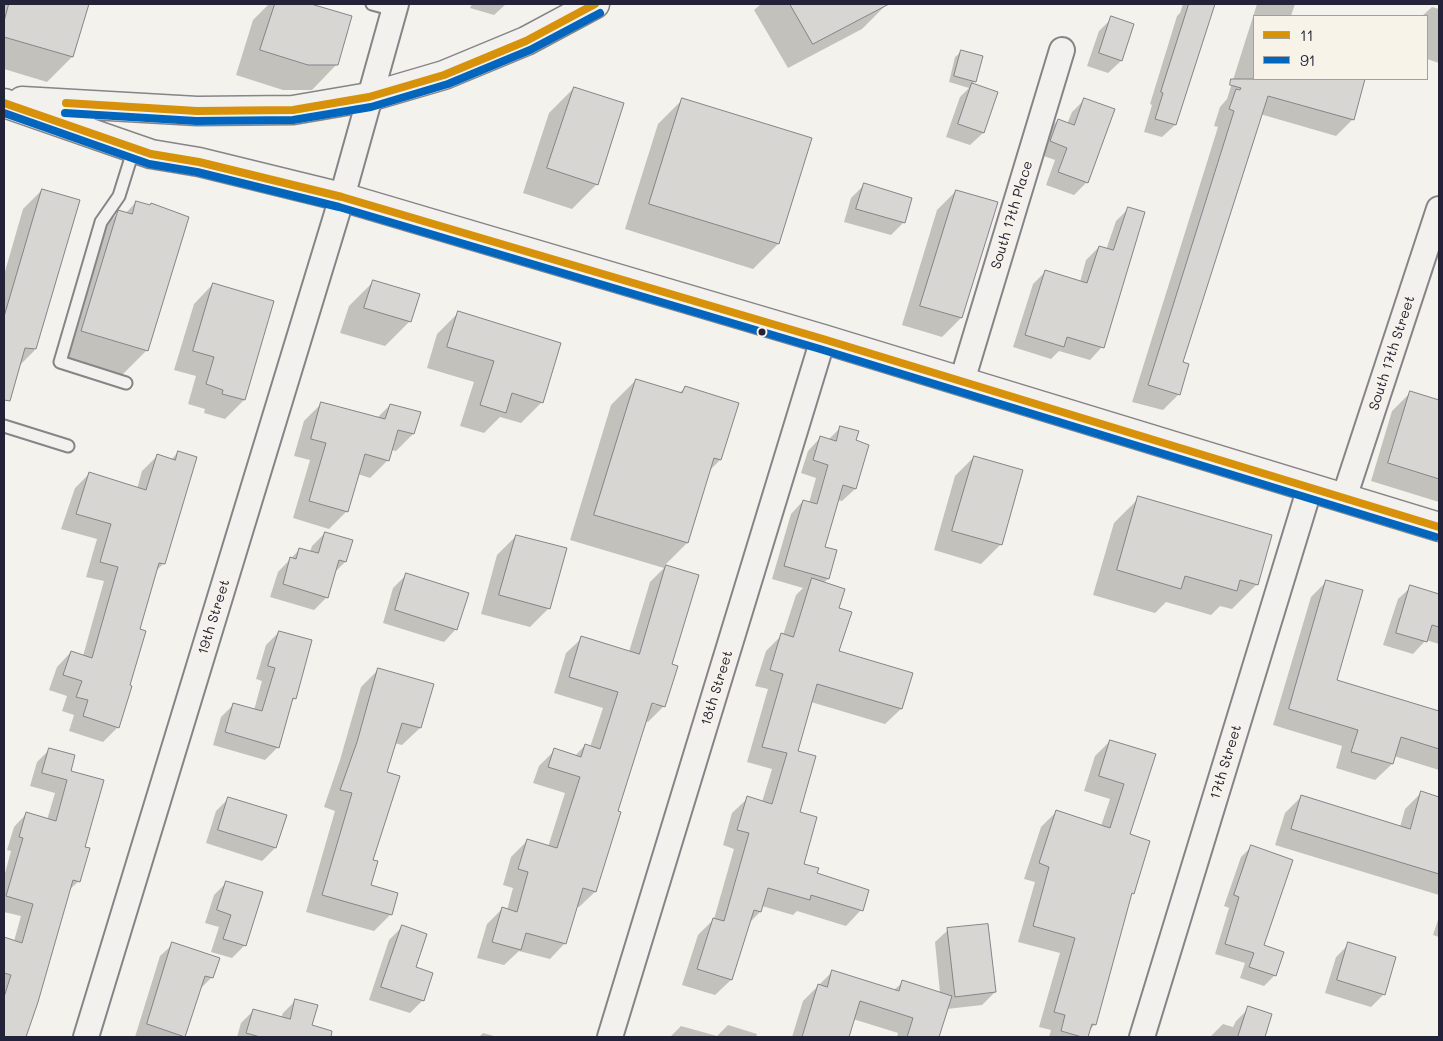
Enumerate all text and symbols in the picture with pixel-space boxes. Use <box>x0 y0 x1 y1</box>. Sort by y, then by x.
legend <box>1253 15 1428 80</box>
text: 11 <box>1300 25 1313 45</box>
text: 91 <box>1300 50 1316 70</box>
street label: South 17th Place <box>988 159 1036 271</box>
street label: South 17th Street <box>1366 294 1418 412</box>
unlabelled marker <box>757 327 767 337</box>
street label: 19th Street <box>195 577 233 657</box>
street label: 18th Street <box>698 648 736 728</box>
street label: 17th Street <box>1207 723 1245 801</box>

